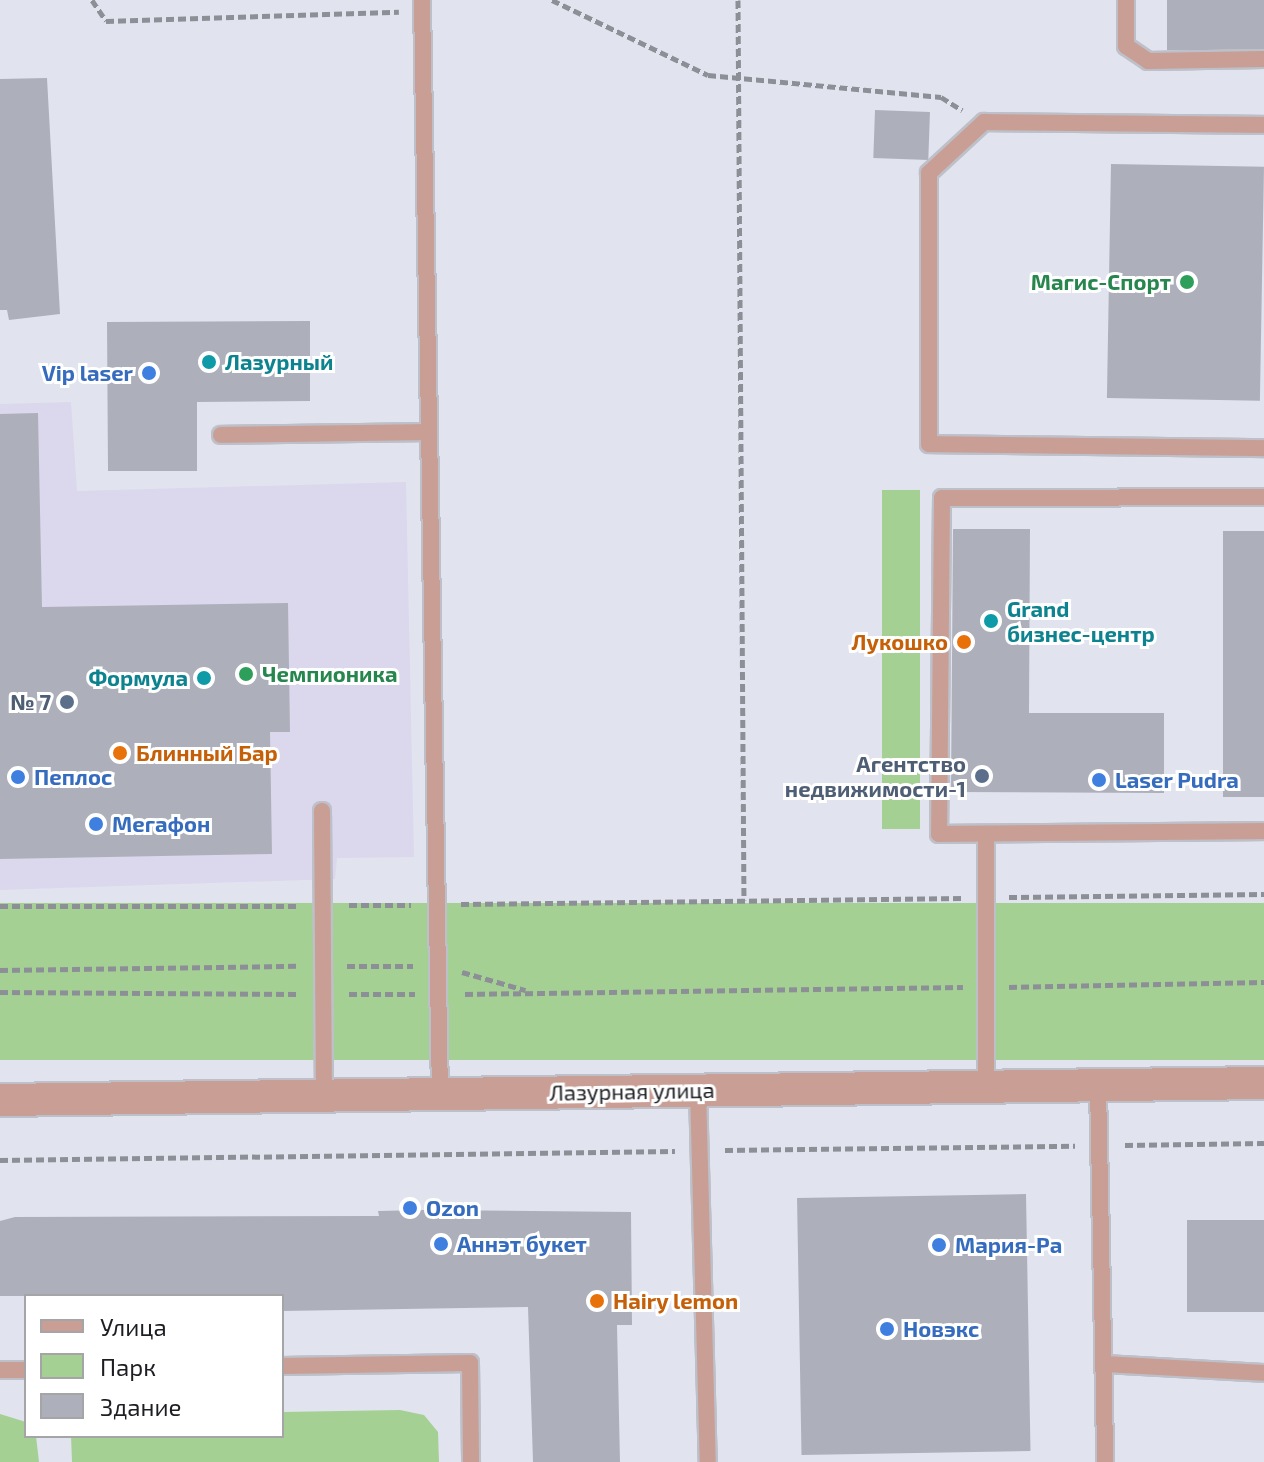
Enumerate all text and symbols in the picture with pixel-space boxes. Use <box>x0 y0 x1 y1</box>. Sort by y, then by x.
place label: Магис-Спорт <box>1031 269 1171 295</box>
marker: Магис-Спорт <box>1178 273 1196 291</box>
place label: Лазурный <box>225 349 333 375</box>
marker: Лазурный <box>200 353 218 371</box>
place label: Vip laser <box>42 360 133 386</box>
marker: Vip laser <box>140 364 158 382</box>
place label: Grand бизнес-центр <box>1007 595 1155 646</box>
marker: Grand бизнес-центр <box>982 612 1000 630</box>
place label: Лукошко <box>851 629 948 655</box>
marker: Лукошко <box>955 633 973 651</box>
place label: Чемпионика <box>262 661 398 687</box>
place label: Формула <box>88 665 188 691</box>
marker: Чемпионика <box>237 665 255 683</box>
marker: Формула <box>195 669 213 687</box>
place label: № 7 <box>10 689 51 715</box>
marker: № 7 <box>58 693 76 711</box>
place label: Блинный Бар <box>136 740 278 766</box>
marker: Блинный Бар <box>111 744 129 762</box>
place label: Агентство недвижимости-1 <box>785 750 966 802</box>
place label: Пеплос <box>34 764 112 790</box>
marker: Агентство недвижимости-1 <box>973 767 991 785</box>
place label: Laser Pudra <box>1115 767 1239 793</box>
marker: Пеплос <box>9 768 27 786</box>
marker: Laser Pudra <box>1090 771 1108 789</box>
place label: Мегафон <box>112 811 210 837</box>
marker: Мегафон <box>87 815 105 833</box>
street label: Лазурная улица <box>549 1076 715 1106</box>
place label: Ozon <box>426 1195 479 1221</box>
marker: Ozon <box>401 1199 419 1217</box>
place label: Аннэт букет <box>457 1231 587 1257</box>
place label: Мария-Ра <box>955 1232 1062 1258</box>
marker: Аннэт букет <box>432 1235 450 1253</box>
marker: Мария-Ра <box>930 1236 948 1254</box>
place label: Hairy lemon <box>613 1288 739 1314</box>
marker: Hairy lemon <box>588 1292 606 1310</box>
legend <box>24 1294 284 1438</box>
text: Улица <box>100 1312 167 1341</box>
place label: Новэкс <box>903 1316 979 1342</box>
marker: Новэкс <box>878 1320 896 1338</box>
text: Парк <box>100 1352 156 1381</box>
text: Здание <box>100 1392 182 1421</box>

